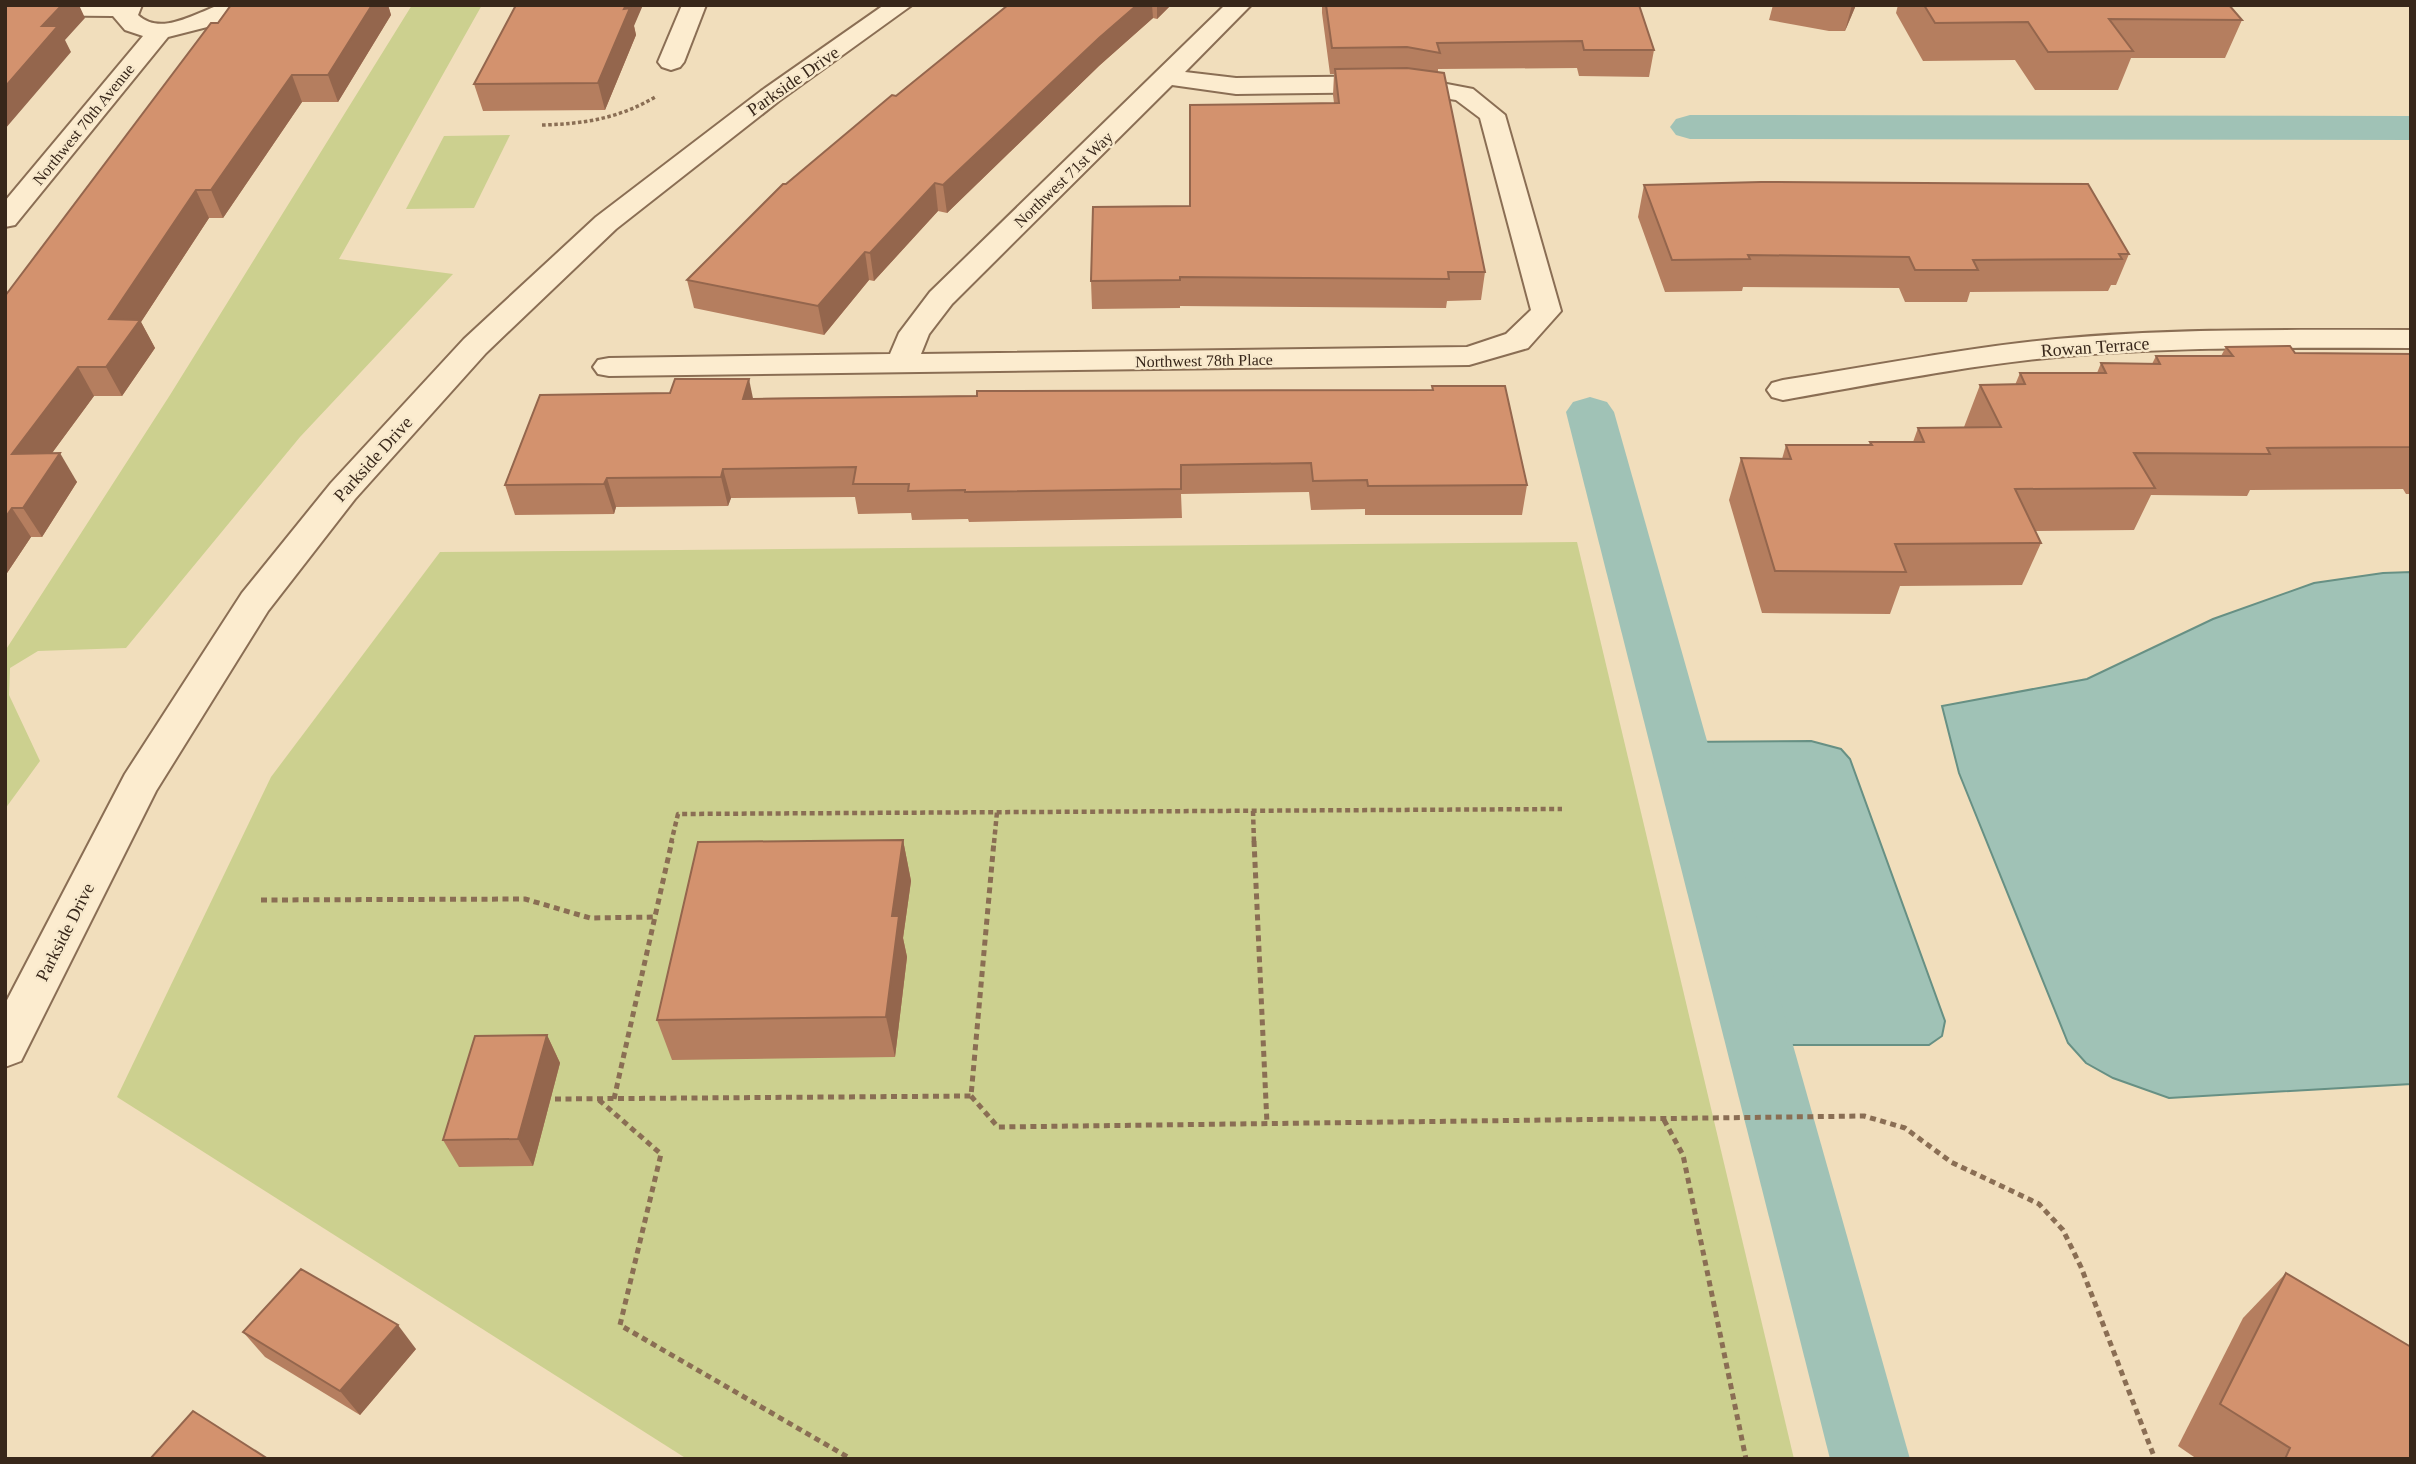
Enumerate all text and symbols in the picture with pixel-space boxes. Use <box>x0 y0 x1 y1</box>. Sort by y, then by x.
street label: Parkside Drive <box>743 42 843 120</box>
street label: Northwest 70th Avenue <box>29 60 137 188</box>
street label: Northwest 71st Way <box>1011 128 1117 231</box>
street label: Rowan Terrace <box>2040 333 2150 361</box>
street label: Northwest 78th Place <box>1135 351 1273 370</box>
street label: Parkside Drive <box>330 412 416 506</box>
street label: Parkside Drive <box>32 880 98 984</box>

